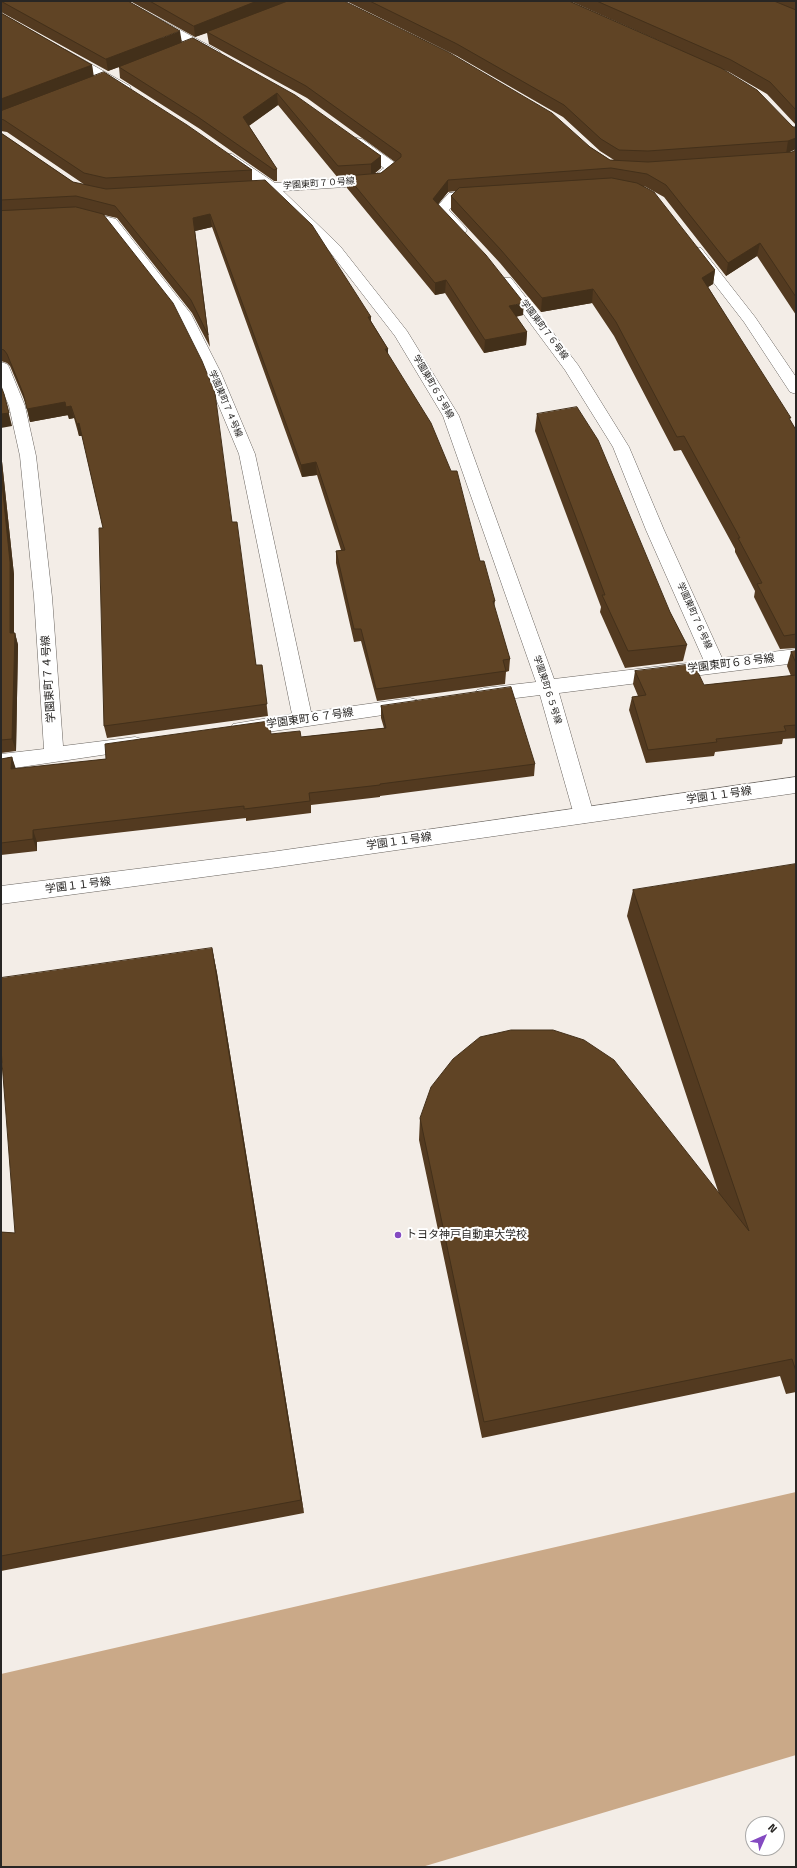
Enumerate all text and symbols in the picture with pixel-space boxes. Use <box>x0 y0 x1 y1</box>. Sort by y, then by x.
street label: 学園東町７０号線 <box>283 176 355 192</box>
street label: 学園東町７６号線 <box>518 298 570 362</box>
street label: 学園東町６５号線 <box>410 353 456 421</box>
street label: 学園東町７４号線 <box>206 369 244 439</box>
street label: 学園東町７６号線 <box>674 581 714 651</box>
street label: 学園東町７４号線 <box>39 635 59 723</box>
street label: 学園東町６８号線 <box>687 652 775 676</box>
street label: 学園東町６５号線 <box>531 654 563 726</box>
street label: 学園東町６７号線 <box>266 706 354 732</box>
street label: 学園１１号線 <box>685 785 753 807</box>
street label: 学園１１号線 <box>365 831 433 853</box>
street label: 学園１１号線 <box>44 875 112 897</box>
place label: トヨタ神戸自動車大学校 <box>406 1228 527 1242</box>
marker: トヨタ神戸自動車大学校 <box>393 1230 403 1240</box>
north arrow <box>745 1816 785 1856</box>
text: N <box>764 1820 781 1837</box>

